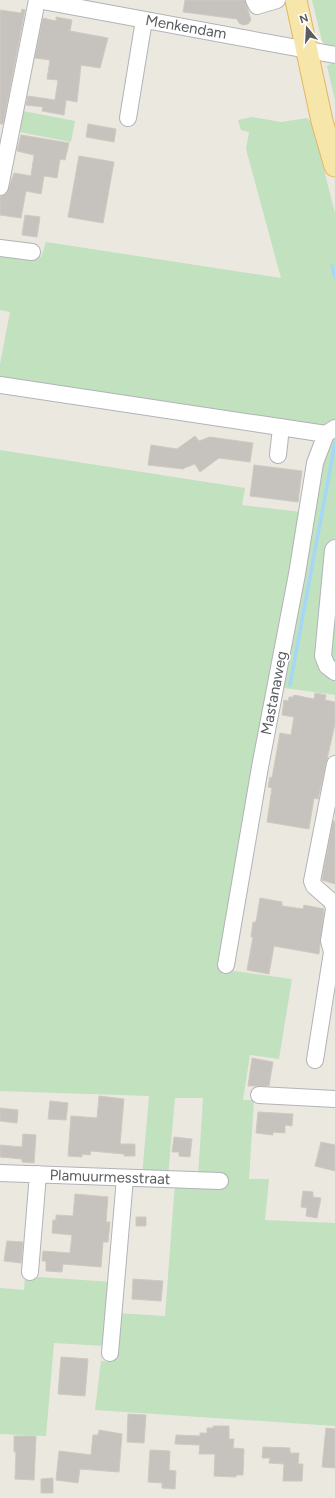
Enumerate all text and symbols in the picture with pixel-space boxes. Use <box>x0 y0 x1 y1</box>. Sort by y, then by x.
north arrow <box>287 8 327 48</box>
street label: Menkendam <box>144 11 228 43</box>
text: N <box>298 11 310 26</box>
street label: Mastanaweg <box>257 650 291 736</box>
street label: Plamuurmesstraat <box>49 1166 171 1188</box>

